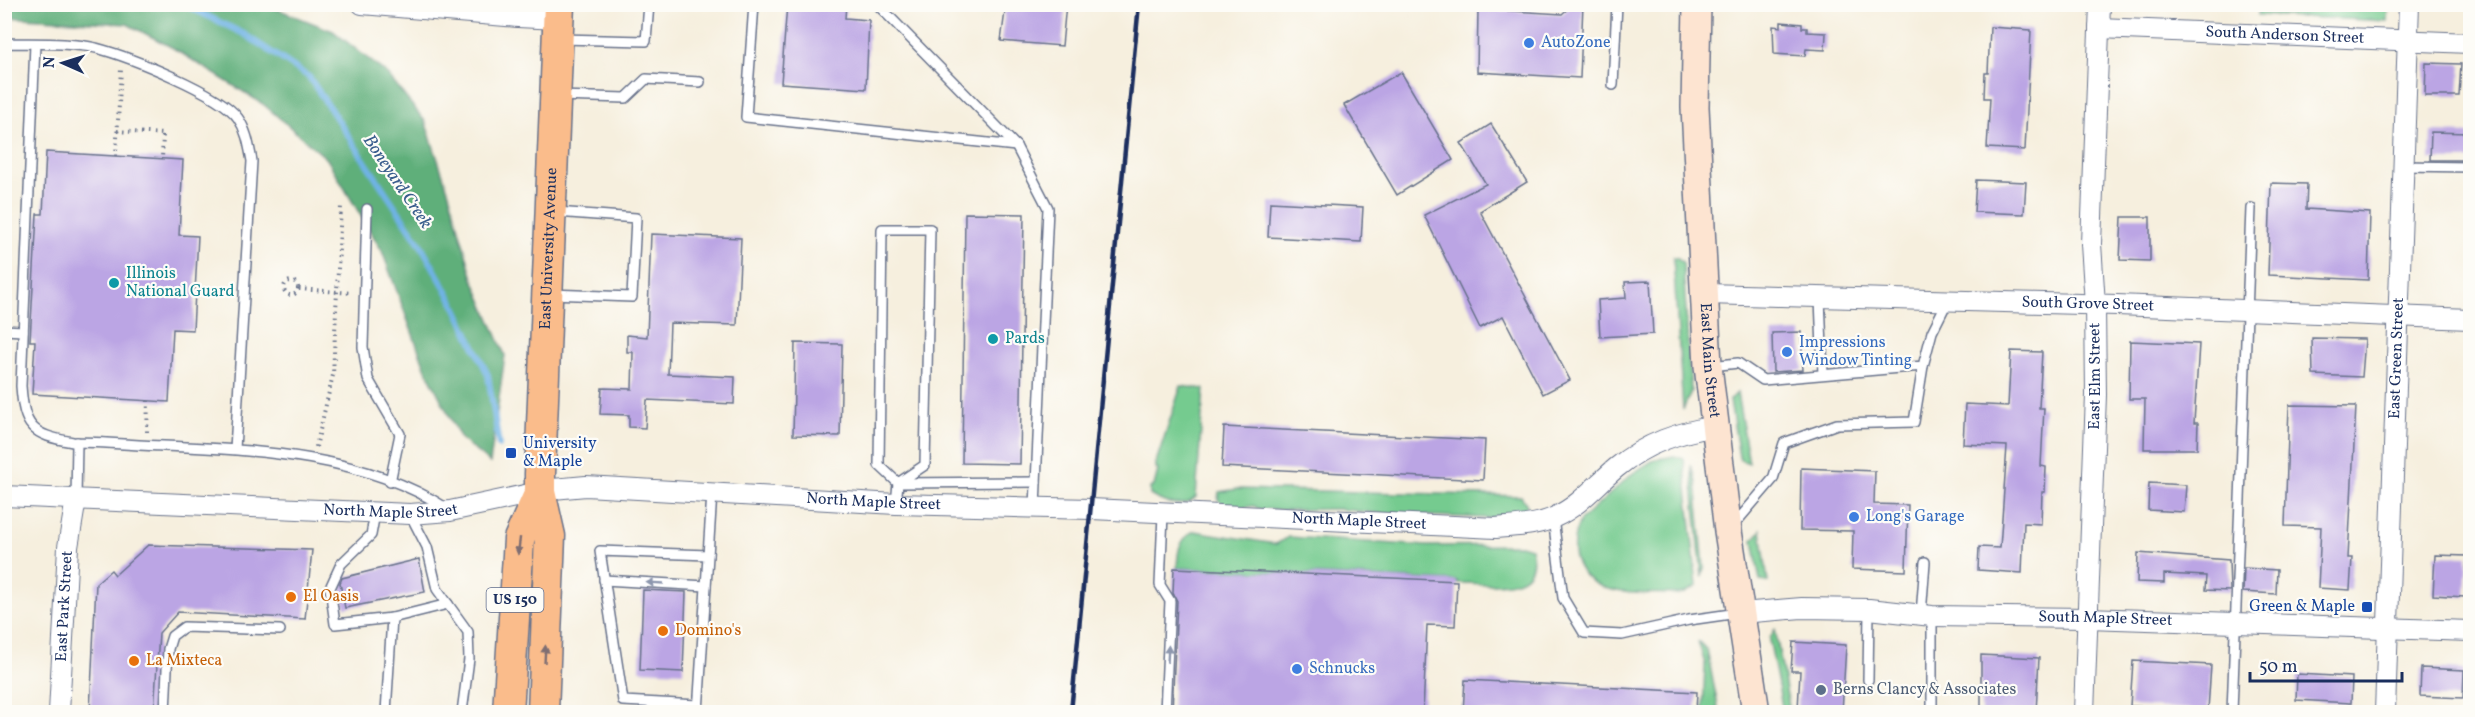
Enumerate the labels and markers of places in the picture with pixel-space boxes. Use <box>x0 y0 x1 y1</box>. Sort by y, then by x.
place label: AutoZone <box>1541 32 1611 54</box>
marker: AutoZone <box>1522 36 1536 50</box>
place label: Illinois National Guard <box>126 263 234 303</box>
marker: Illinois National Guard <box>107 276 121 290</box>
place label: Pards <box>1005 328 1045 350</box>
marker: Pards <box>986 332 1000 346</box>
place label: Impressions Window Tinting <box>1799 332 1912 372</box>
marker: Impressions Window Tinting <box>1780 345 1794 359</box>
place label: University & Maple <box>523 433 597 473</box>
marker: University & Maple <box>504 446 518 460</box>
place label: Long's Garage <box>1866 506 1965 528</box>
marker: Long's Garage <box>1847 510 1861 524</box>
place label: El Oasis <box>303 586 359 608</box>
marker: El Oasis <box>284 590 298 604</box>
place label: Green & Maple <box>2249 596 2355 618</box>
marker: Green & Maple <box>2360 600 2374 614</box>
place label: Domino's <box>675 620 742 642</box>
marker: Domino's <box>656 624 670 638</box>
place label: La Mixteca <box>146 650 222 672</box>
marker: La Mixteca <box>127 654 141 668</box>
place label: Schnucks <box>1309 658 1375 680</box>
marker: Schnucks <box>1290 662 1304 676</box>
place label: Berns Clancy & Associates <box>1833 679 2016 701</box>
marker: Berns Clancy & Associates <box>1814 683 1828 697</box>

